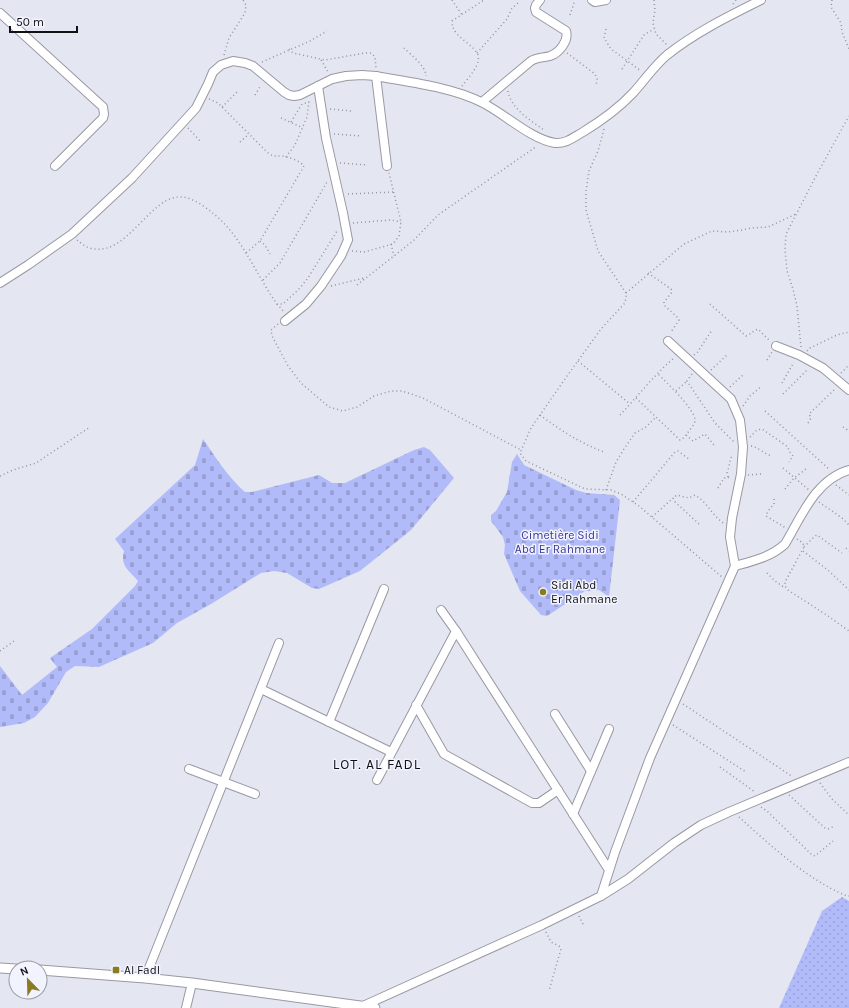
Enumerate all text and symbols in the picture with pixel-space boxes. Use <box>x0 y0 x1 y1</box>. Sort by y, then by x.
scale bar <box>10 8 77 34</box>
text: 50 m <box>16 15 44 29</box>
park label: Cimetière Sidi Abd Er Rahmane <box>515 528 605 556</box>
place label: Sidi Abd Er Rahmane <box>551 578 617 606</box>
marker: Sidi Abd Er Rahmane <box>538 587 548 597</box>
district label: LOT. AL FADL <box>333 756 421 773</box>
north arrow <box>8 960 48 1000</box>
place label: Al Fadl <box>124 963 160 977</box>
text: N <box>18 964 30 979</box>
marker: Al Fadl <box>111 965 121 975</box>

